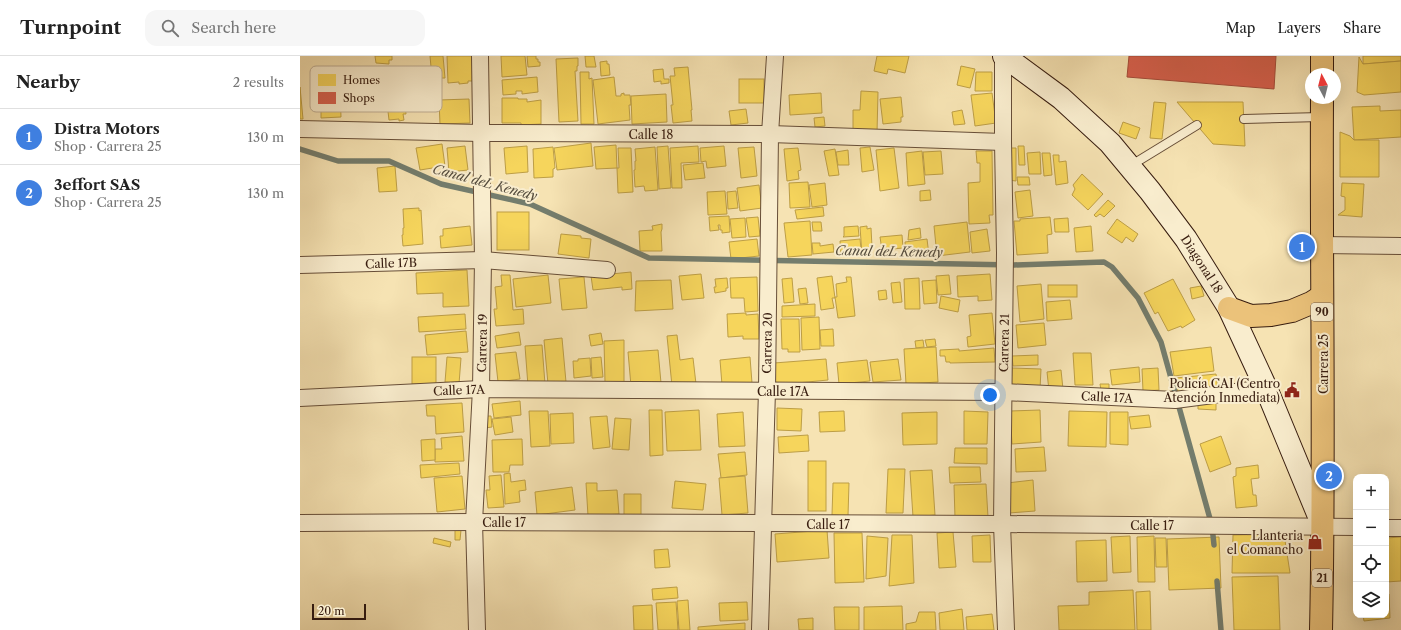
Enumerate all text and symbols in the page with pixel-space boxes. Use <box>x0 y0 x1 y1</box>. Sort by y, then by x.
search box <box>145 10 425 46</box>
text: Turnpoint <box>20 16 121 39</box>
icon: search <box>159 17 181 39</box>
text: Search here <box>191 18 276 37</box>
text: Map <box>1225 19 1255 37</box>
text: Layers <box>1277 19 1321 37</box>
text: Share <box>1343 19 1381 37</box>
legend <box>310 66 442 112</box>
north arrow <box>1305 68 1341 104</box>
text: Nearby <box>16 72 80 92</box>
text: Homes <box>343 73 380 87</box>
text: 2 results <box>233 74 284 90</box>
text: Shops <box>343 91 375 105</box>
text: Distra Motors <box>54 119 160 138</box>
street label: Calle 18 <box>629 127 673 142</box>
text: 1 <box>26 129 32 145</box>
text: 130 m <box>248 129 284 145</box>
text: Shop · Carrera 25 <box>54 138 162 154</box>
water label: Canal deL Kenedy <box>431 160 540 204</box>
text: 3effort SAS <box>54 175 140 194</box>
text: 2 <box>25 185 33 201</box>
text: 130 m <box>248 185 284 201</box>
text: Shop · Carrera 25 <box>54 194 162 210</box>
street label: Diagonal 18 <box>1178 232 1226 296</box>
pin: 1 <box>1289 232 1315 262</box>
water label: Canal deL Kenedy <box>835 242 943 260</box>
street label: Calle 17B <box>365 255 417 271</box>
road number: 90 <box>1311 303 1333 321</box>
street label: Carrera 20 <box>759 312 775 374</box>
street label: Carrera 19 <box>474 314 490 372</box>
street label: Carrera 21 <box>996 314 1012 372</box>
street label: Carrera 25 <box>1316 334 1331 394</box>
place label: Policía CAI (Centro Atención Inmediata) <box>1163 376 1280 405</box>
public building icon: Policía CAI (Centro Atención Inmediata) <box>1283 381 1301 399</box>
street label: Calle 17A <box>433 382 486 398</box>
street label: Calle 17A <box>757 384 810 399</box>
your location <box>980 385 1000 405</box>
street label: Calle 17A <box>1081 388 1134 406</box>
pin: 2 <box>1316 461 1342 491</box>
map controls <box>1353 474 1389 618</box>
button: + <box>1353 474 1389 510</box>
button: − <box>1353 510 1389 546</box>
street label: Calle 17 <box>482 515 526 530</box>
street label: Calle 17 <box>806 517 850 532</box>
street label: Calle 17 <box>1130 518 1174 533</box>
place label: Llanteria el Comancho <box>1227 528 1304 557</box>
shop icon: Llanteria el Comancho <box>1306 533 1324 551</box>
button: locate <box>1353 546 1389 582</box>
road number: 21 <box>1312 569 1332 587</box>
button: layers <box>1353 582 1389 618</box>
scale bar <box>312 602 366 621</box>
text: 20 m <box>318 604 344 618</box>

